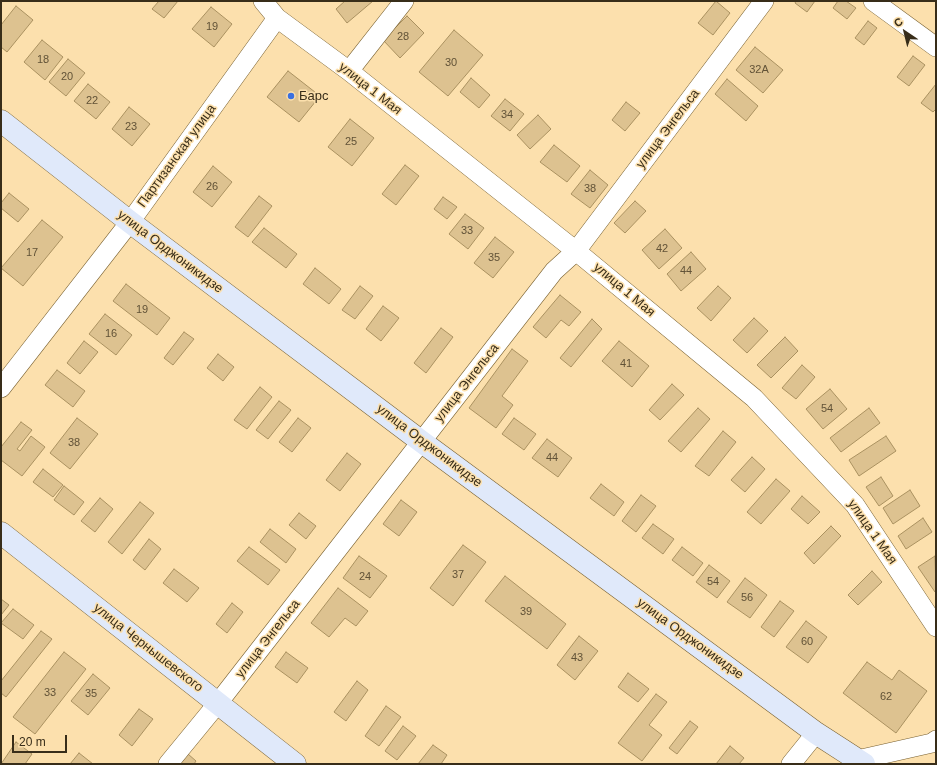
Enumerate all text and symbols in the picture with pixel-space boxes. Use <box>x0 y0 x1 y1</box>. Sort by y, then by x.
north arrow <box>885 12 925 52</box>
text: С <box>891 15 905 29</box>
house number: 19 <box>206 20 218 34</box>
house number: 28 <box>397 30 409 44</box>
house number: 18 <box>37 53 49 67</box>
house number: 30 <box>445 56 457 70</box>
street label: улица 1 Мая <box>335 60 405 118</box>
house number: 32А <box>749 63 769 77</box>
house number: 20 <box>61 70 73 84</box>
street label: улица Энгельса <box>633 86 703 172</box>
place label: Барс <box>299 88 328 104</box>
marker: Барс <box>286 91 296 101</box>
house number: 22 <box>86 94 98 108</box>
street label: Партизанская улица <box>134 102 220 210</box>
house number: 34 <box>501 108 513 122</box>
house number: 23 <box>125 120 137 134</box>
house number: 25 <box>345 135 357 149</box>
house number: 26 <box>206 180 218 194</box>
house number: 38 <box>584 182 596 196</box>
street label: улица Орджоникидзе <box>114 207 226 297</box>
house number: 33 <box>461 224 473 238</box>
house number: 42 <box>656 242 668 256</box>
house number: 17 <box>26 246 38 260</box>
house number: 35 <box>488 251 500 265</box>
street label: улица 1 Мая <box>590 260 658 320</box>
house number: 44 <box>680 264 692 278</box>
house number: 19 <box>136 303 148 317</box>
house number: 16 <box>105 327 117 341</box>
street label: улица Энгельса <box>432 341 502 425</box>
house number: 41 <box>620 357 632 371</box>
street label: улица Орджоникидзе <box>373 401 485 491</box>
house number: 54 <box>821 402 833 416</box>
house number: 38 <box>68 436 80 450</box>
house number: 44 <box>546 451 558 465</box>
street label: улица 1 Мая <box>844 497 900 567</box>
house number: 37 <box>452 568 464 582</box>
house number: 24 <box>359 570 371 584</box>
house number: 54 <box>707 575 719 589</box>
house number: 56 <box>741 591 753 605</box>
street label: улица Орджоникидзе <box>634 595 746 683</box>
street label: улица Энгельса <box>233 597 303 681</box>
street label: улица Чернышевского <box>90 600 206 696</box>
house number: 39 <box>520 605 532 619</box>
house number: 60 <box>801 635 813 649</box>
house number: 43 <box>571 651 583 665</box>
house number: 33 <box>44 686 56 700</box>
house number: 35 <box>85 687 97 701</box>
house number: 62 <box>880 690 892 704</box>
scale bar <box>14 727 69 753</box>
text: 20 m <box>19 735 46 749</box>

